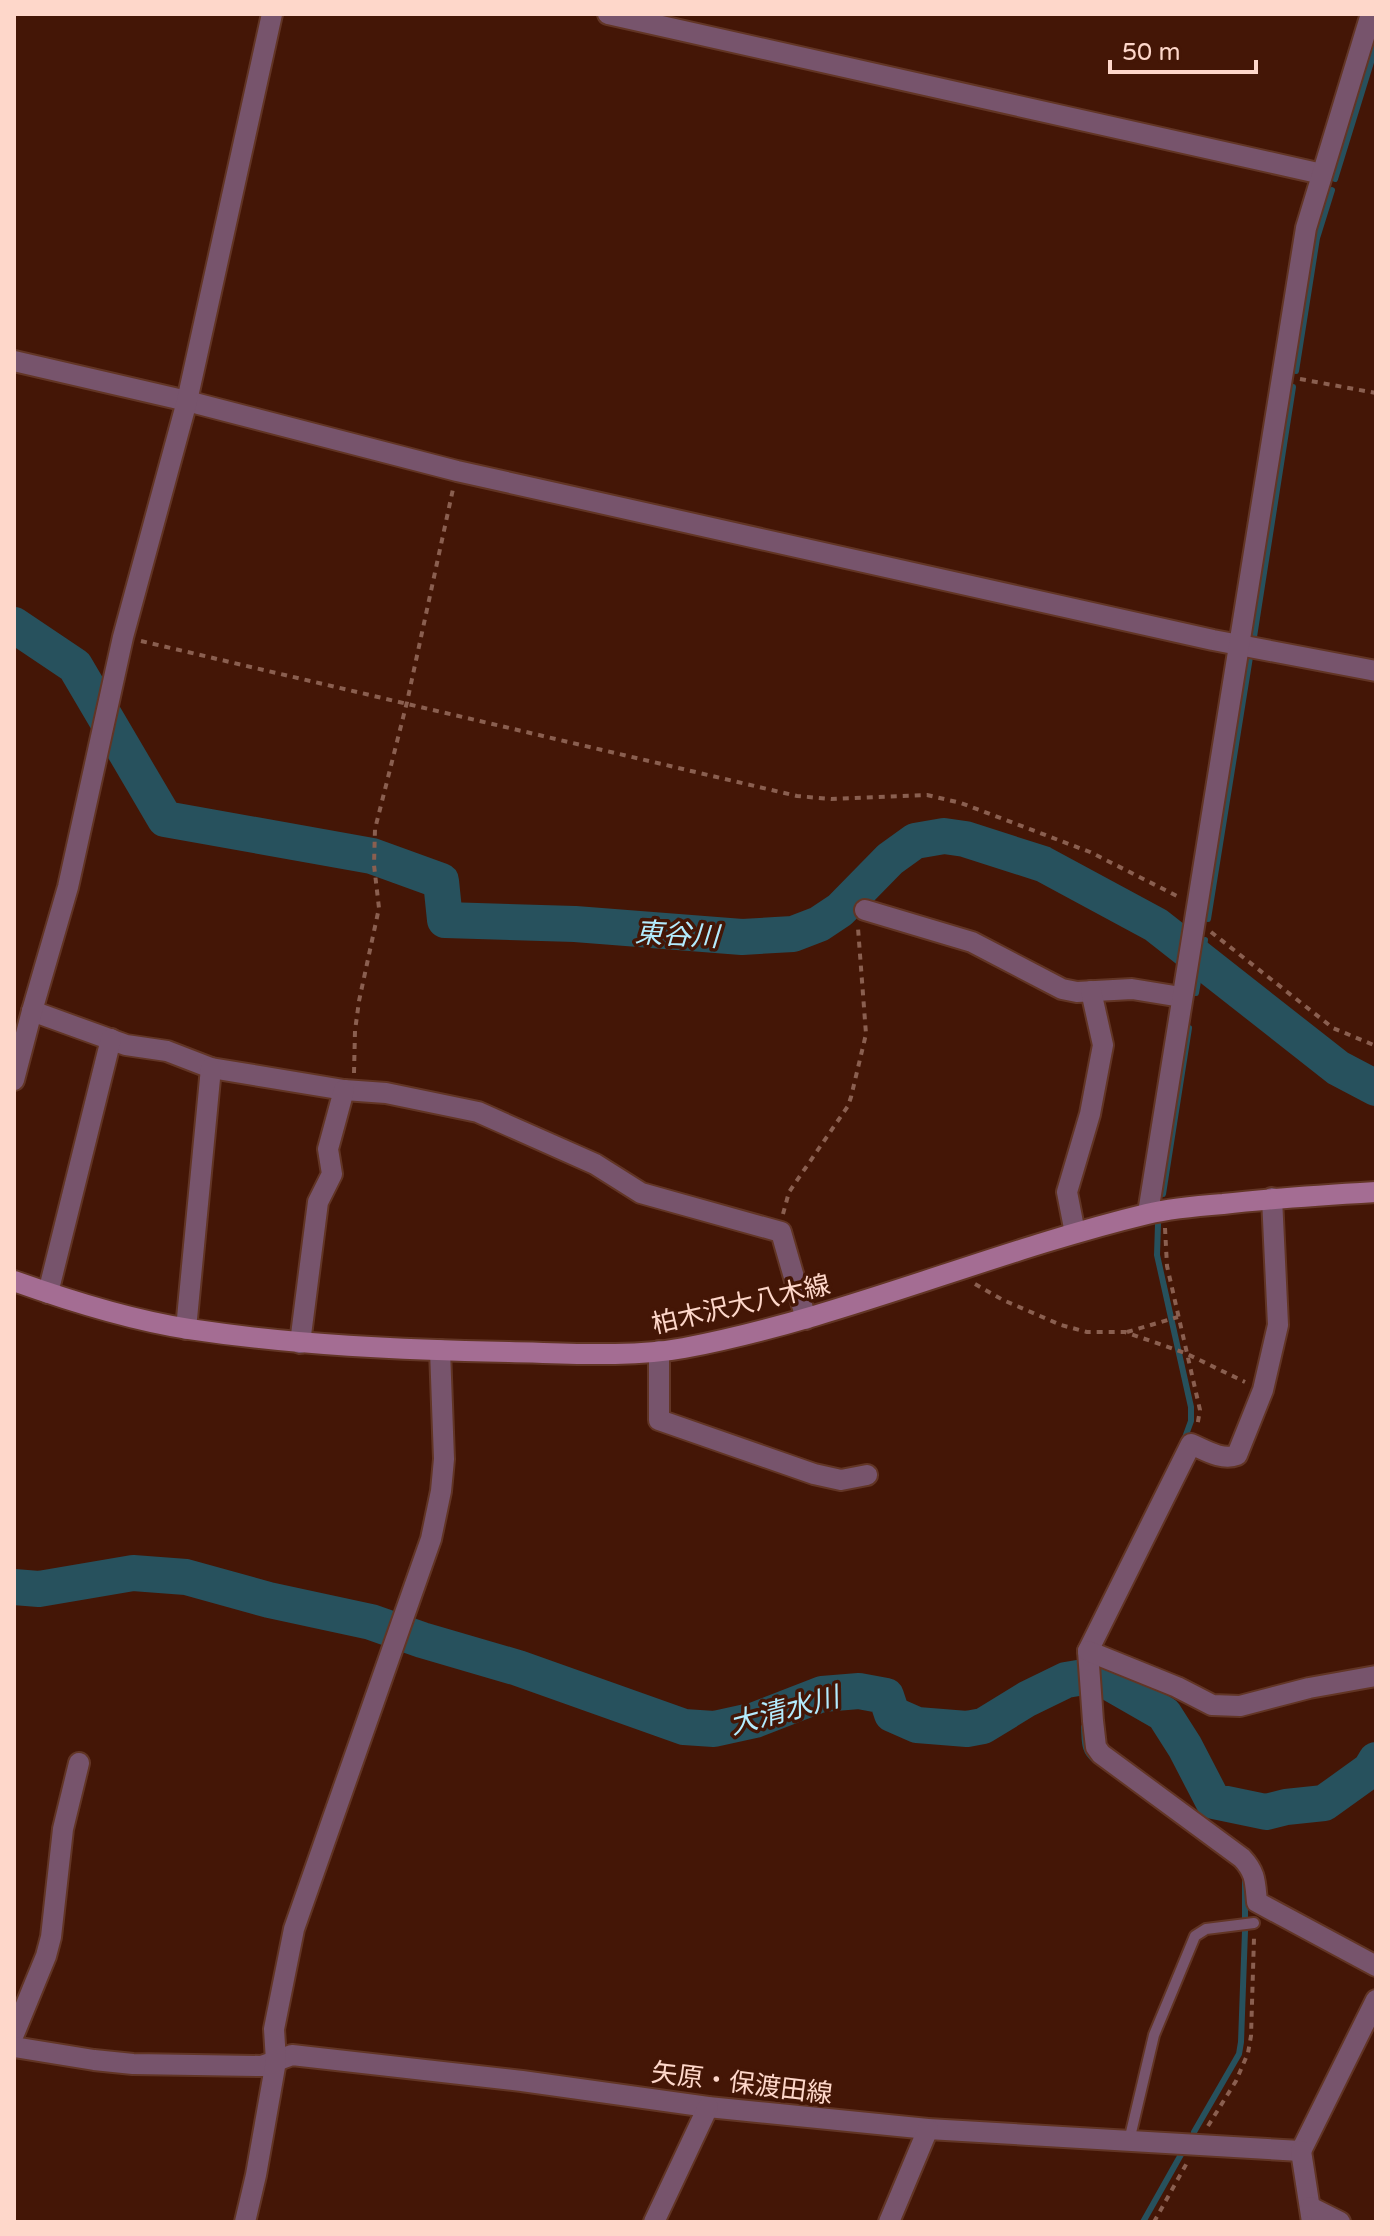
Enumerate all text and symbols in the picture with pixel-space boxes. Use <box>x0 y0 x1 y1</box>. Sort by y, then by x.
scale bar <box>1110 24 1256 74</box>
text: 50 m <box>1122 38 1180 67</box>
water label: 東谷川 <box>634 916 723 954</box>
street label: 柏木沢大八木線 <box>649 1269 833 1340</box>
water label: 大清水川 <box>726 1679 846 1742</box>
street label: 矢原・保渡田線 <box>650 2057 834 2110</box>

